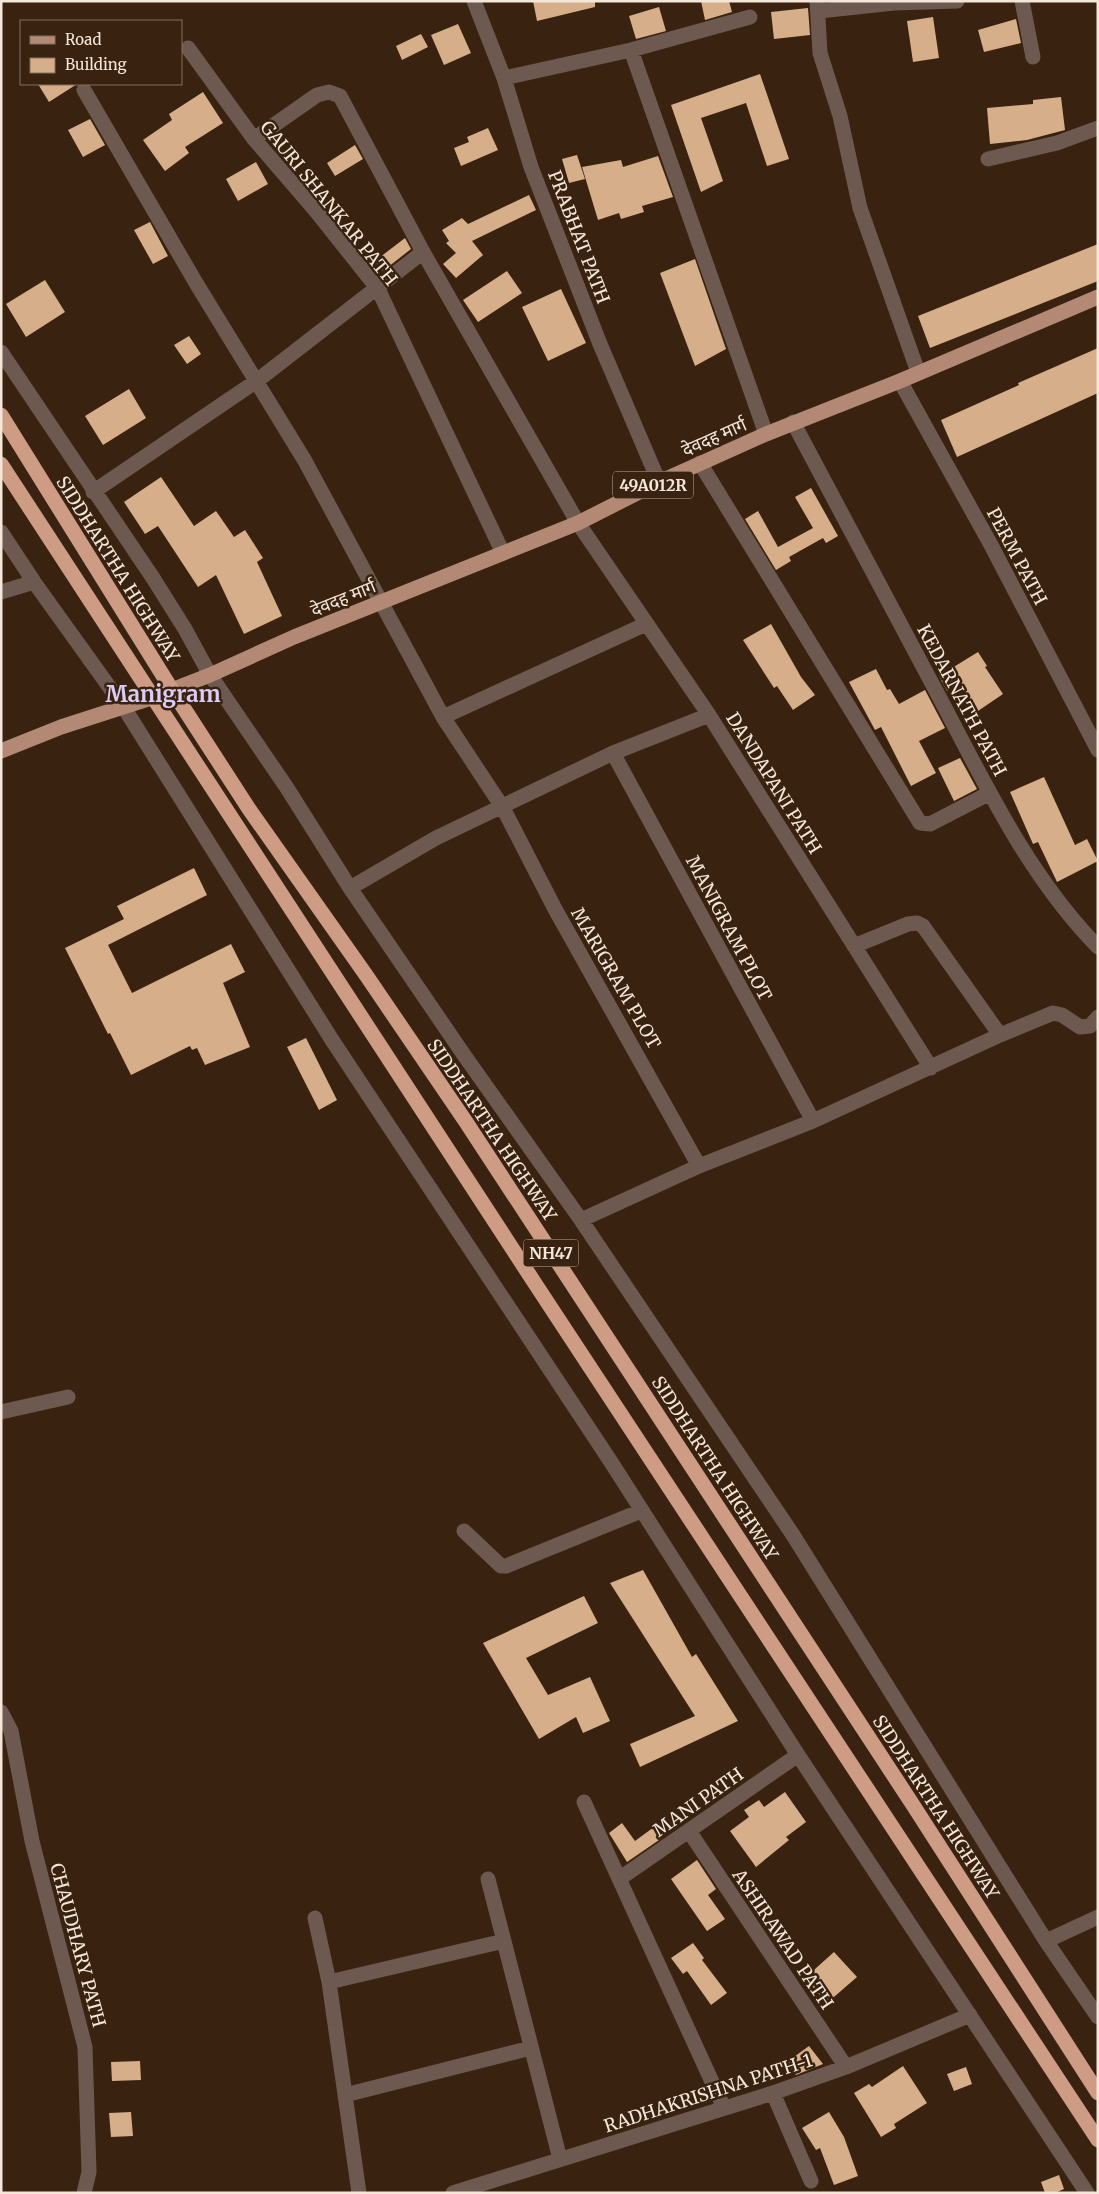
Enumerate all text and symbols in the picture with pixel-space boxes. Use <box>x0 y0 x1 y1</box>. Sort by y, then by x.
legend <box>20 20 182 85</box>
text: Road <box>65 30 101 49</box>
text: Building <box>65 55 127 74</box>
street label: GAURI SHANKAR PATH <box>255 116 403 290</box>
street label: PRABHAT PATH <box>543 167 615 307</box>
street label: देवदह मार्ग <box>678 412 751 461</box>
street label: SIDDHARTHA HIGHWAY <box>51 472 185 667</box>
road number: 49A012R <box>613 472 693 498</box>
street label: PERM PATH <box>982 503 1052 609</box>
street label: देवदह मार्ग <box>307 574 380 621</box>
street label: KEDARNATH PATH <box>912 620 1012 780</box>
district label: Manigram <box>105 680 221 708</box>
street label: DANDAPANI PATH <box>721 708 827 858</box>
street label: MANIGRAM PLOT <box>681 852 777 1005</box>
street label: MARIGRAM PLOT <box>566 903 666 1053</box>
street label: SIDDHARTHA HIGHWAY <box>422 1034 562 1226</box>
road number: NH47 <box>524 1240 578 1266</box>
street label: SIDDHARTHA HIGHWAY <box>647 1372 783 1565</box>
street label: SIDDHARTHA HIGHWAY <box>868 1711 1004 1904</box>
street label: MANI PATH <box>648 1762 748 1842</box>
street label: CHAUDHARY PATH <box>45 1861 111 2029</box>
street label: ASHIRAWAD PATH <box>727 1864 838 2014</box>
street label: RADHAKRISHNA PATH-1 <box>601 2048 815 2138</box>

